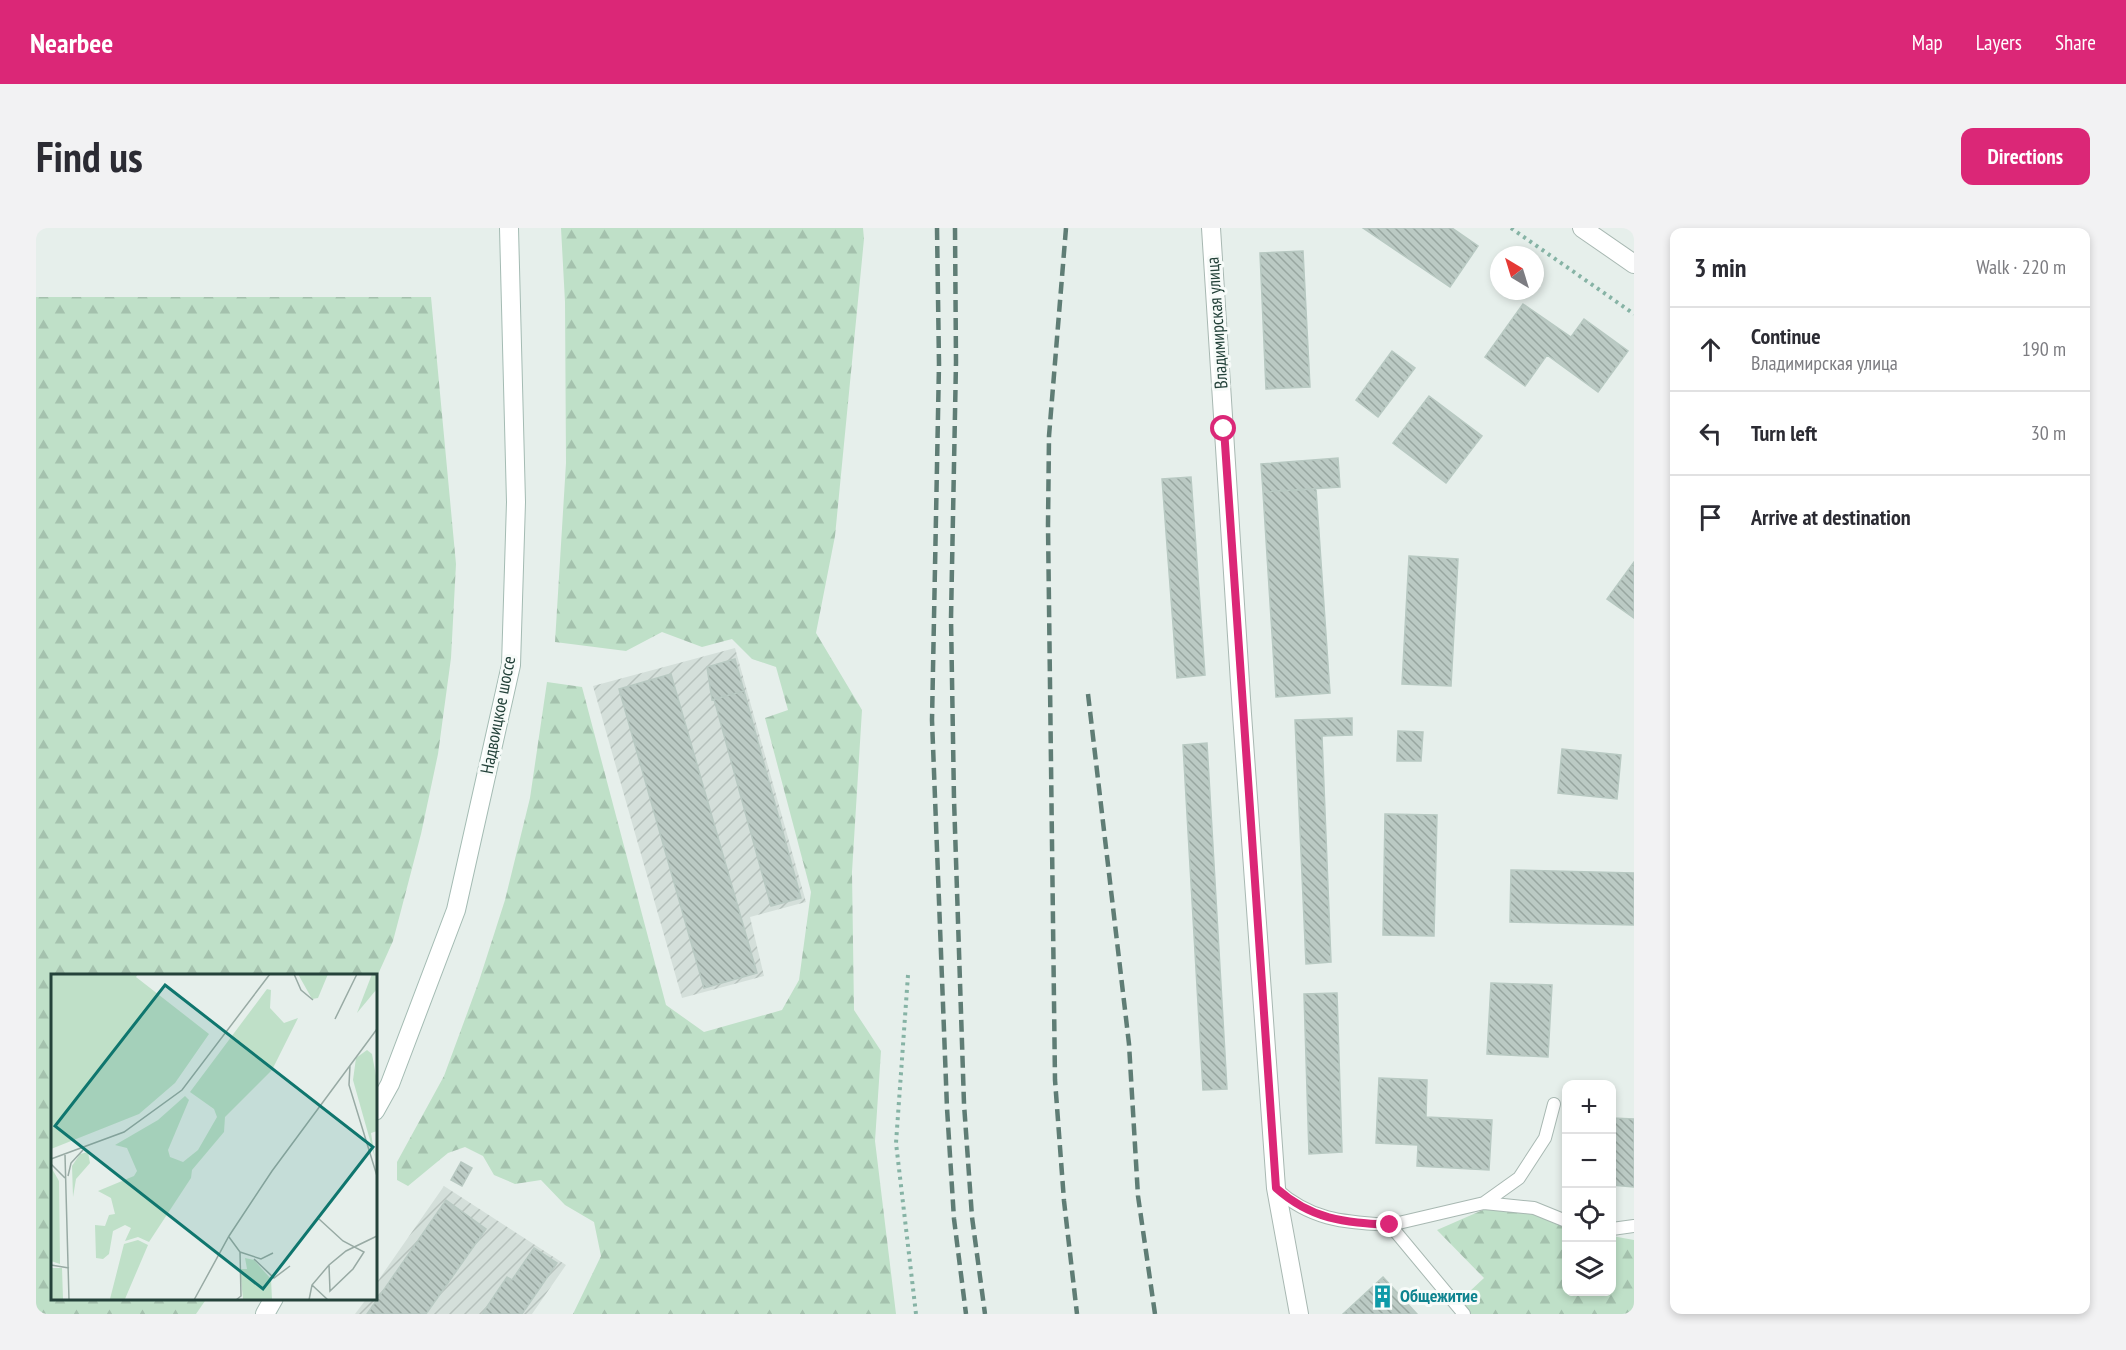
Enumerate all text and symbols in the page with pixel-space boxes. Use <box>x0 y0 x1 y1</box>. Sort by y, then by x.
text: Nearbee <box>30 24 113 61</box>
text: Map <box>1912 29 1943 56</box>
text: Layers <box>1976 29 2022 56</box>
text: Share <box>2055 29 2096 56</box>
button: Directions <box>1961 128 2090 185</box>
text: Find us <box>36 129 143 184</box>
north arrow <box>1490 246 1544 300</box>
text: 3 min <box>1694 251 1747 284</box>
text: Walk · 220 m <box>1976 254 2066 280</box>
street label: Владимирская улица <box>1200 256 1233 390</box>
text: Continue <box>1751 322 1821 350</box>
icon: ahead <box>1694 333 1727 366</box>
text: 190 m <box>2022 336 2066 362</box>
text: Владимирская улица <box>1751 350 1898 376</box>
route start <box>1210 415 1236 441</box>
icon: left <box>1694 417 1727 450</box>
text: Turn left <box>1751 419 1817 447</box>
text: 30 m <box>2031 420 2066 446</box>
icon: arrive <box>1694 501 1727 534</box>
text: Arrive at destination <box>1751 503 1911 531</box>
street label: Надвоицкое шоссе <box>475 654 520 776</box>
inset map <box>51 974 376 1299</box>
map controls <box>1562 1080 1616 1296</box>
button: + <box>1562 1080 1616 1134</box>
button: − <box>1562 1134 1616 1188</box>
button: locate <box>1562 1188 1616 1242</box>
route end <box>1376 1211 1402 1237</box>
button: layers <box>1562 1242 1616 1296</box>
building icon: Общежитие <box>1369 1283 1395 1309</box>
place label: Общежитие <box>1400 1284 1478 1307</box>

